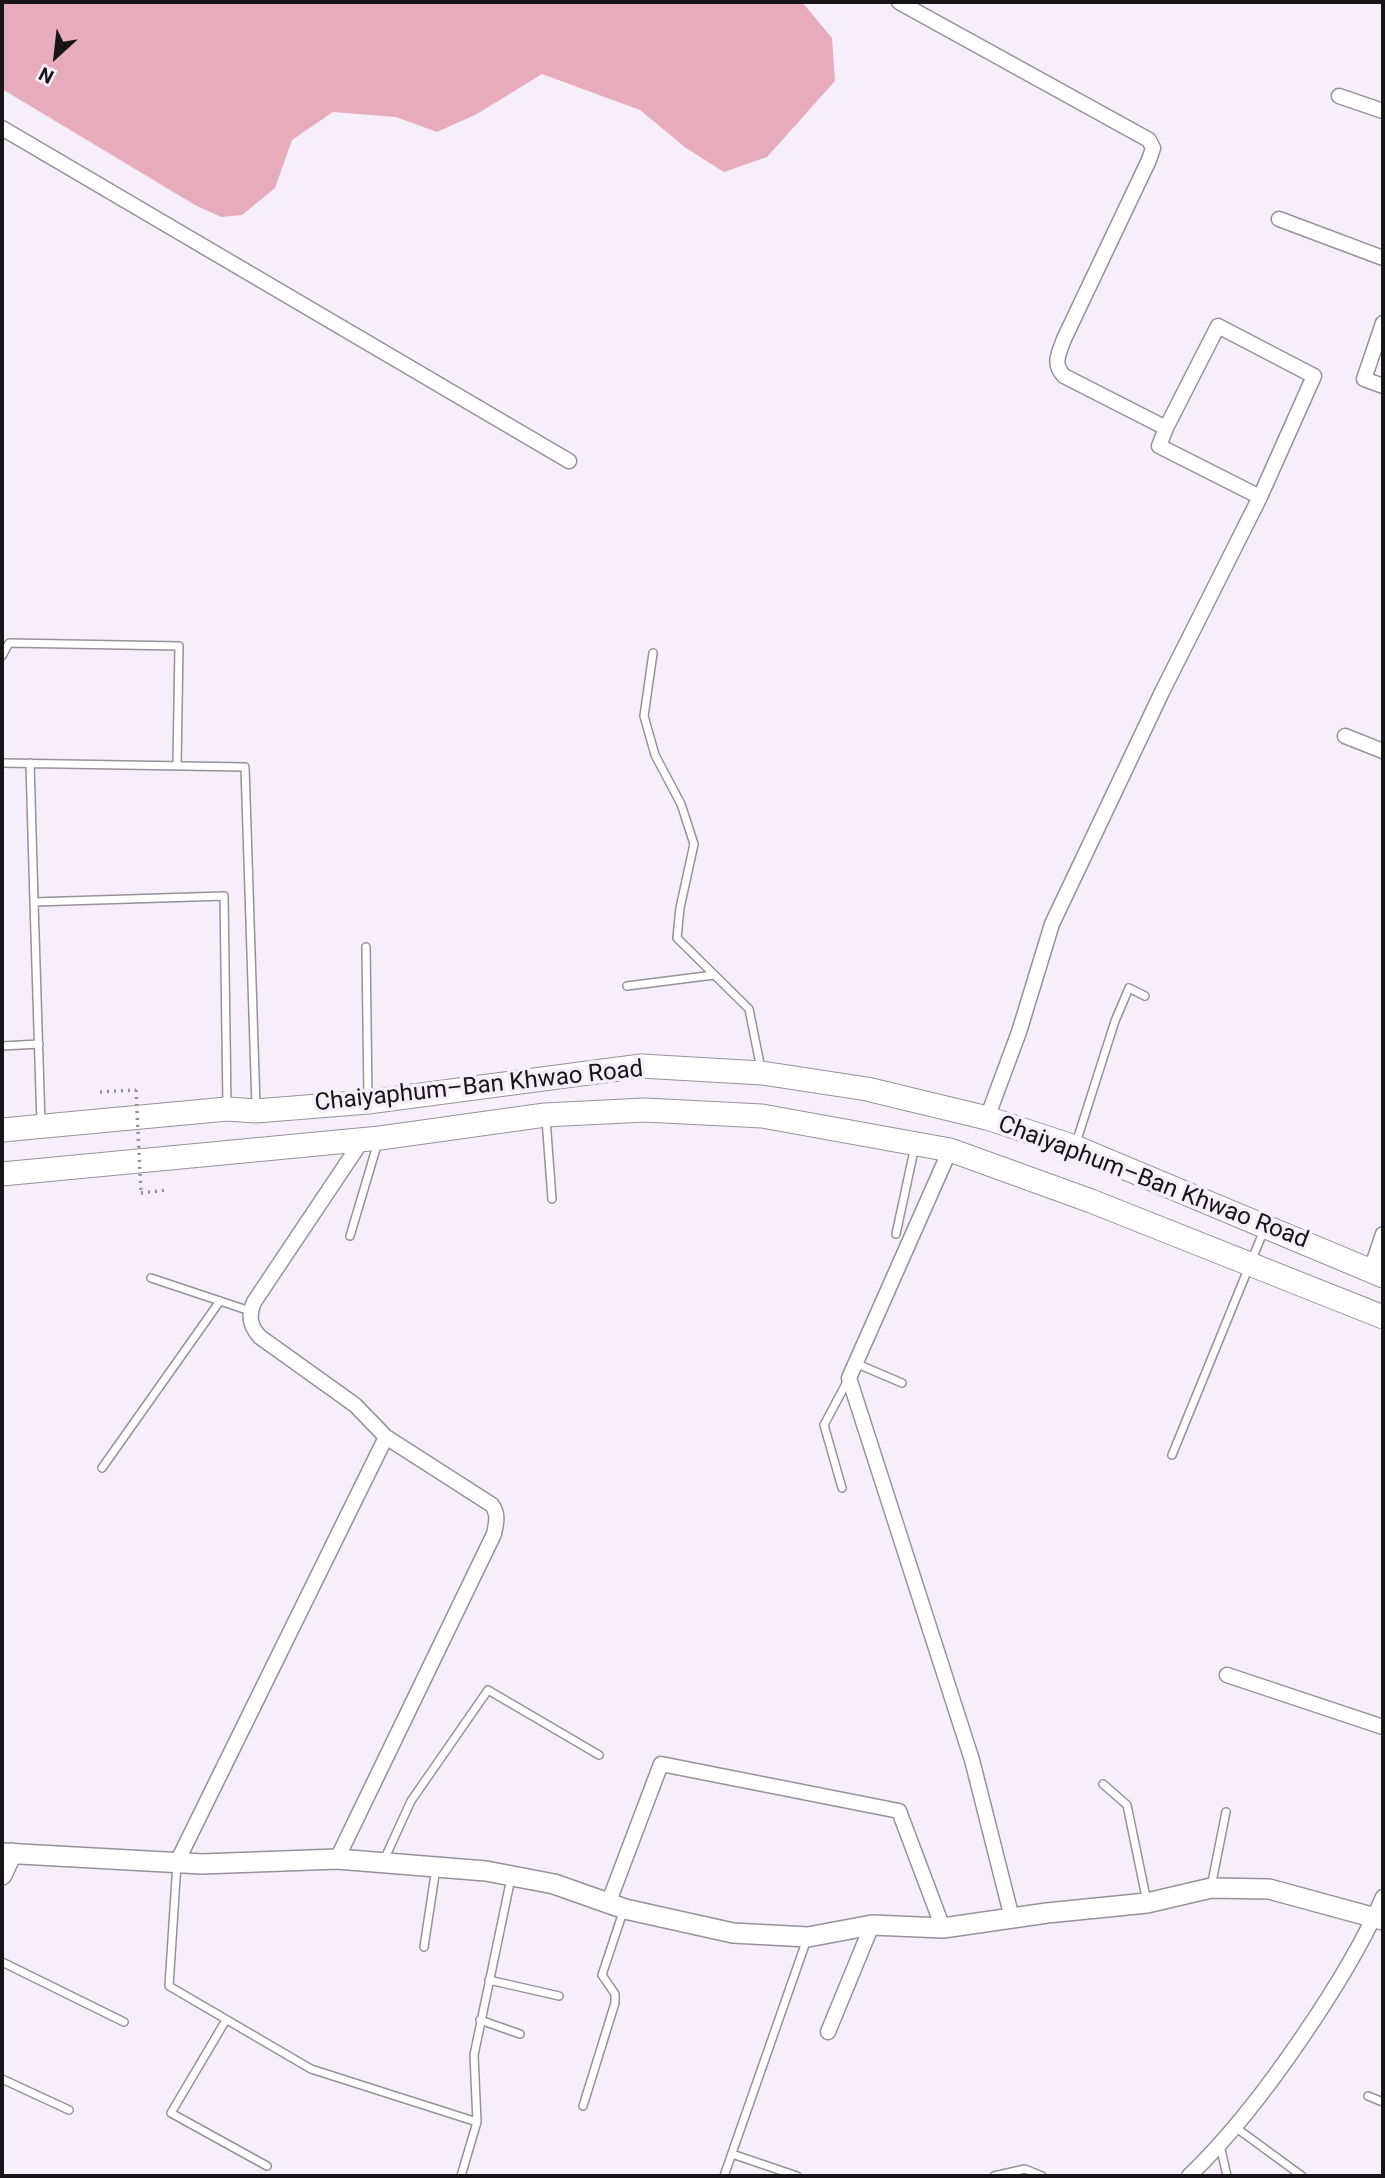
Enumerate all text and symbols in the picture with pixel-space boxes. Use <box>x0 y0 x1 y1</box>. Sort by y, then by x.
north arrow <box>21 21 91 91</box>
text: N <box>35 62 57 88</box>
street label: Chaiyaphum–Ban Khwao Road <box>313 1055 645 1119</box>
street label: Chaiyaphum–Ban Khwao Road <box>994 1110 1312 1256</box>

